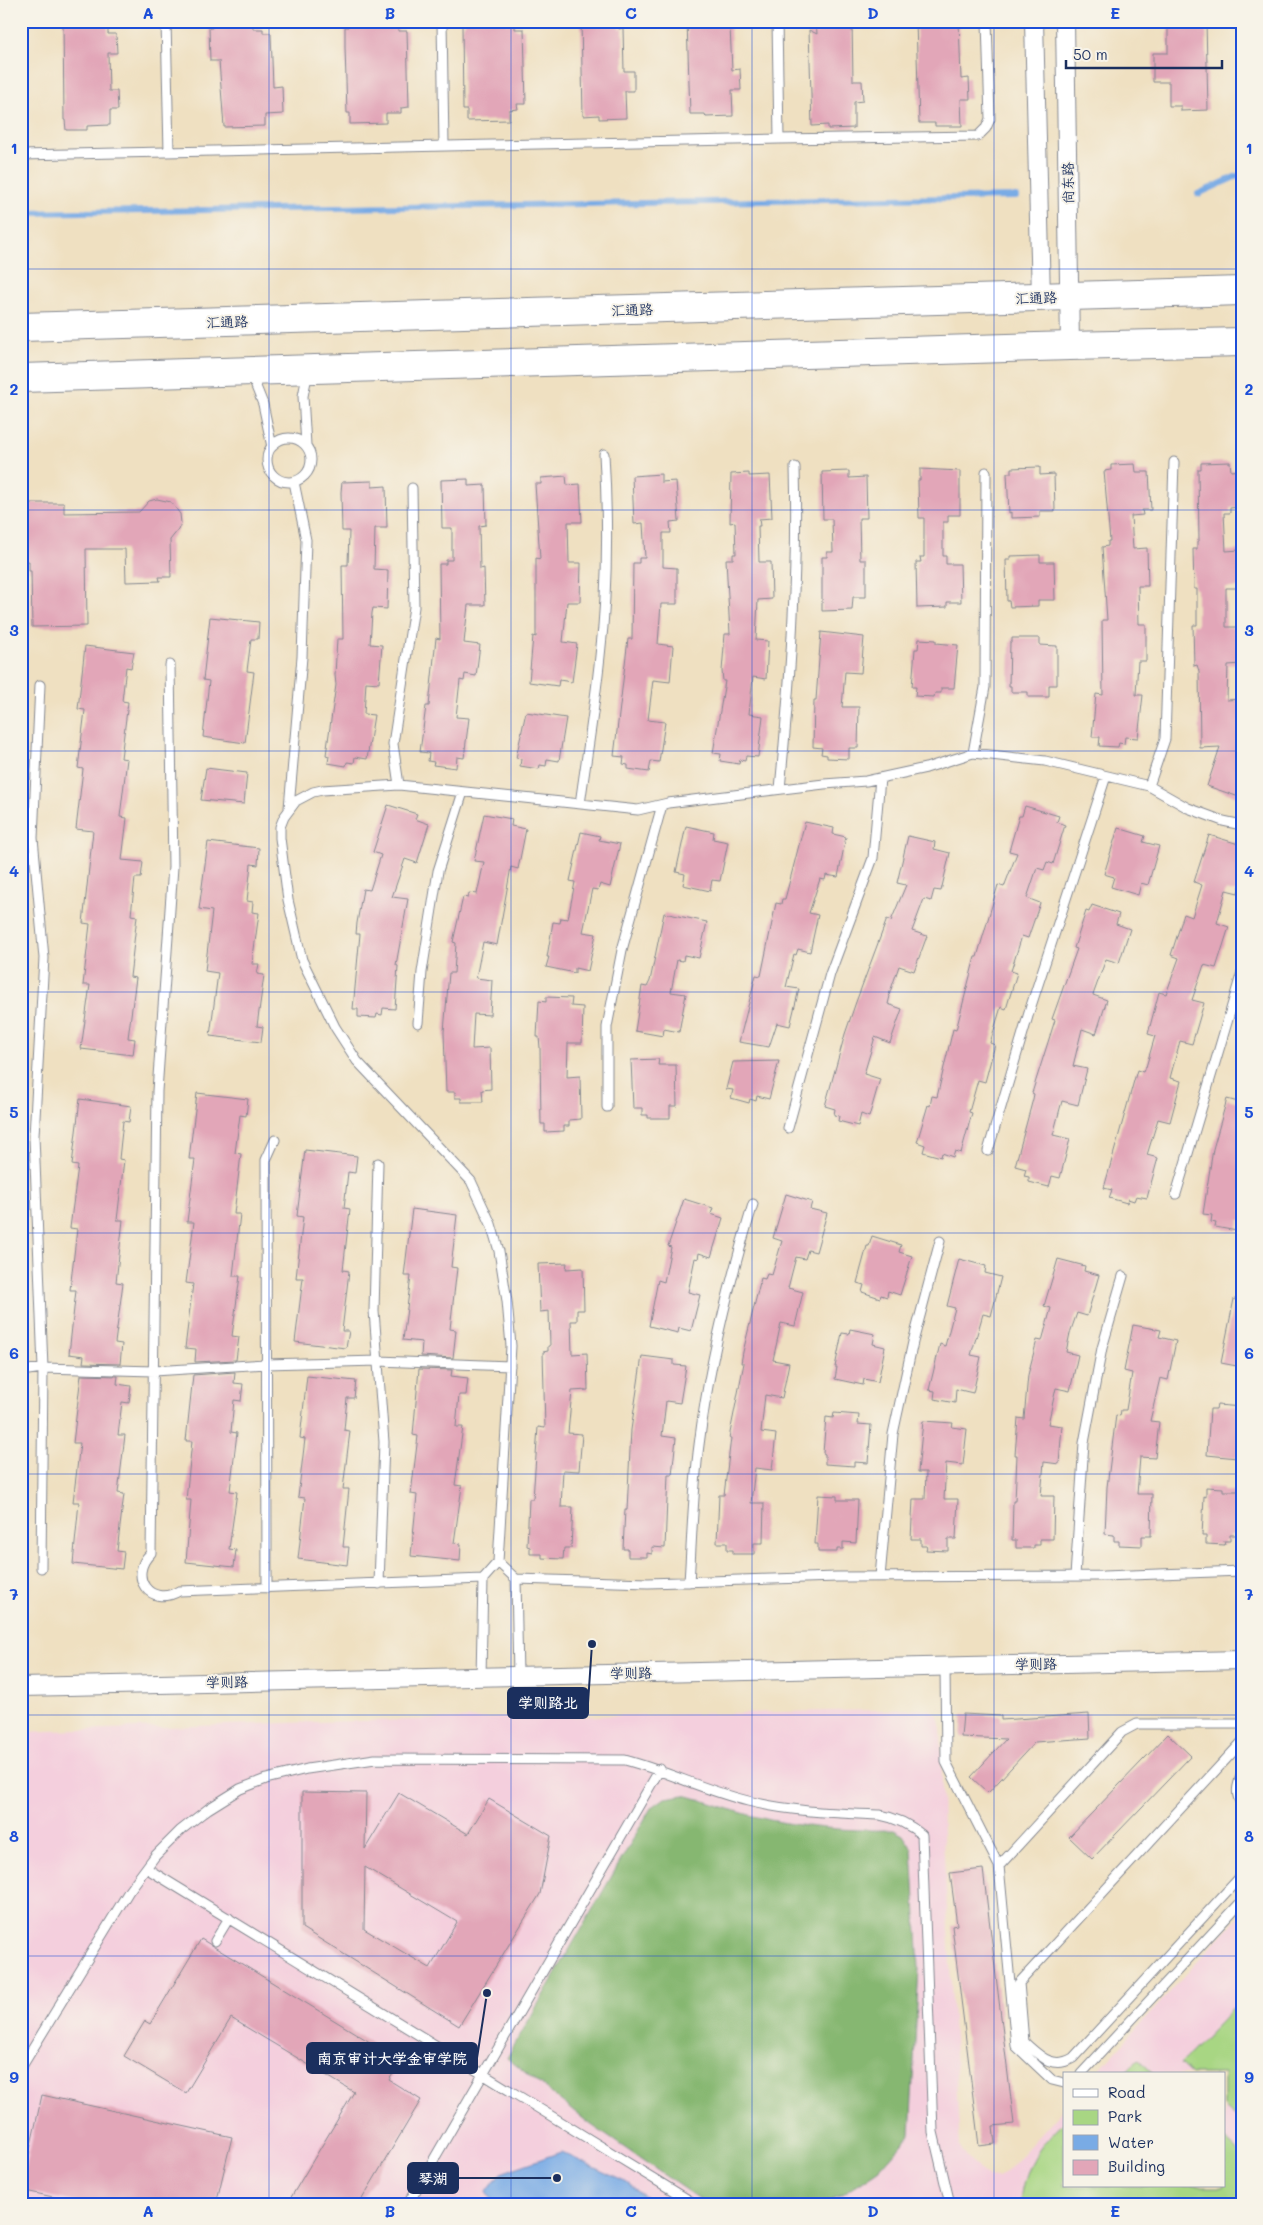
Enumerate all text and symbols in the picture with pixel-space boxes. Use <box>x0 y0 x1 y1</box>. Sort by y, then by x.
text: A <box>142 2 154 23</box>
text: B <box>385 2 395 23</box>
text: C <box>625 2 637 23</box>
text: D <box>867 2 879 23</box>
text: E <box>1110 2 1120 23</box>
scale bar <box>1066 38 1222 70</box>
text: 50 m <box>1073 44 1108 64</box>
text: 1 <box>10 137 18 158</box>
text: 1 <box>1245 137 1253 158</box>
street label: 尚东路 <box>1058 162 1077 204</box>
street label: 汇通路 <box>1015 287 1057 308</box>
street label: 汇通路 <box>611 299 653 320</box>
street label: 汇通路 <box>206 311 248 332</box>
text: 2 <box>10 378 19 399</box>
text: 2 <box>1245 378 1254 399</box>
text: 3 <box>9 619 19 640</box>
text: 3 <box>1244 619 1254 640</box>
text: 4 <box>9 860 19 881</box>
text: 4 <box>1244 860 1254 881</box>
text: 5 <box>9 1101 19 1122</box>
text: 5 <box>1244 1101 1254 1122</box>
text: 6 <box>9 1342 19 1363</box>
text: 6 <box>1244 1342 1254 1363</box>
text: 7 <box>10 1583 19 1604</box>
text: 7 <box>1245 1583 1254 1604</box>
street label: 学则路 <box>1015 1654 1057 1673</box>
street label: 学则路 <box>610 1663 652 1682</box>
street label: 学则路 <box>206 1672 248 1691</box>
callout: 学则路北 <box>508 1688 588 1718</box>
text: 学则路北 <box>518 1692 578 1712</box>
text: 8 <box>9 1825 19 1846</box>
text: 8 <box>1244 1825 1254 1846</box>
callout: 南京审计大学金审学院 <box>307 2043 477 2073</box>
text: 南京审计大学金审学院 <box>317 2048 467 2068</box>
text: 9 <box>9 2066 19 2087</box>
text: 9 <box>1244 2066 1254 2087</box>
legend <box>1063 2072 1226 2188</box>
text: Road <box>1108 2082 1145 2102</box>
text: Park <box>1108 2106 1142 2126</box>
text: Water <box>1108 2132 1154 2152</box>
text: Building <box>1108 2156 1165 2176</box>
callout: 琴湖 <box>408 2163 458 2193</box>
text: 琴湖 <box>418 2168 448 2188</box>
text: A <box>142 2200 154 2221</box>
text: B <box>385 2200 395 2221</box>
text: C <box>625 2200 637 2221</box>
text: D <box>867 2200 879 2221</box>
text: E <box>1110 2200 1120 2221</box>

